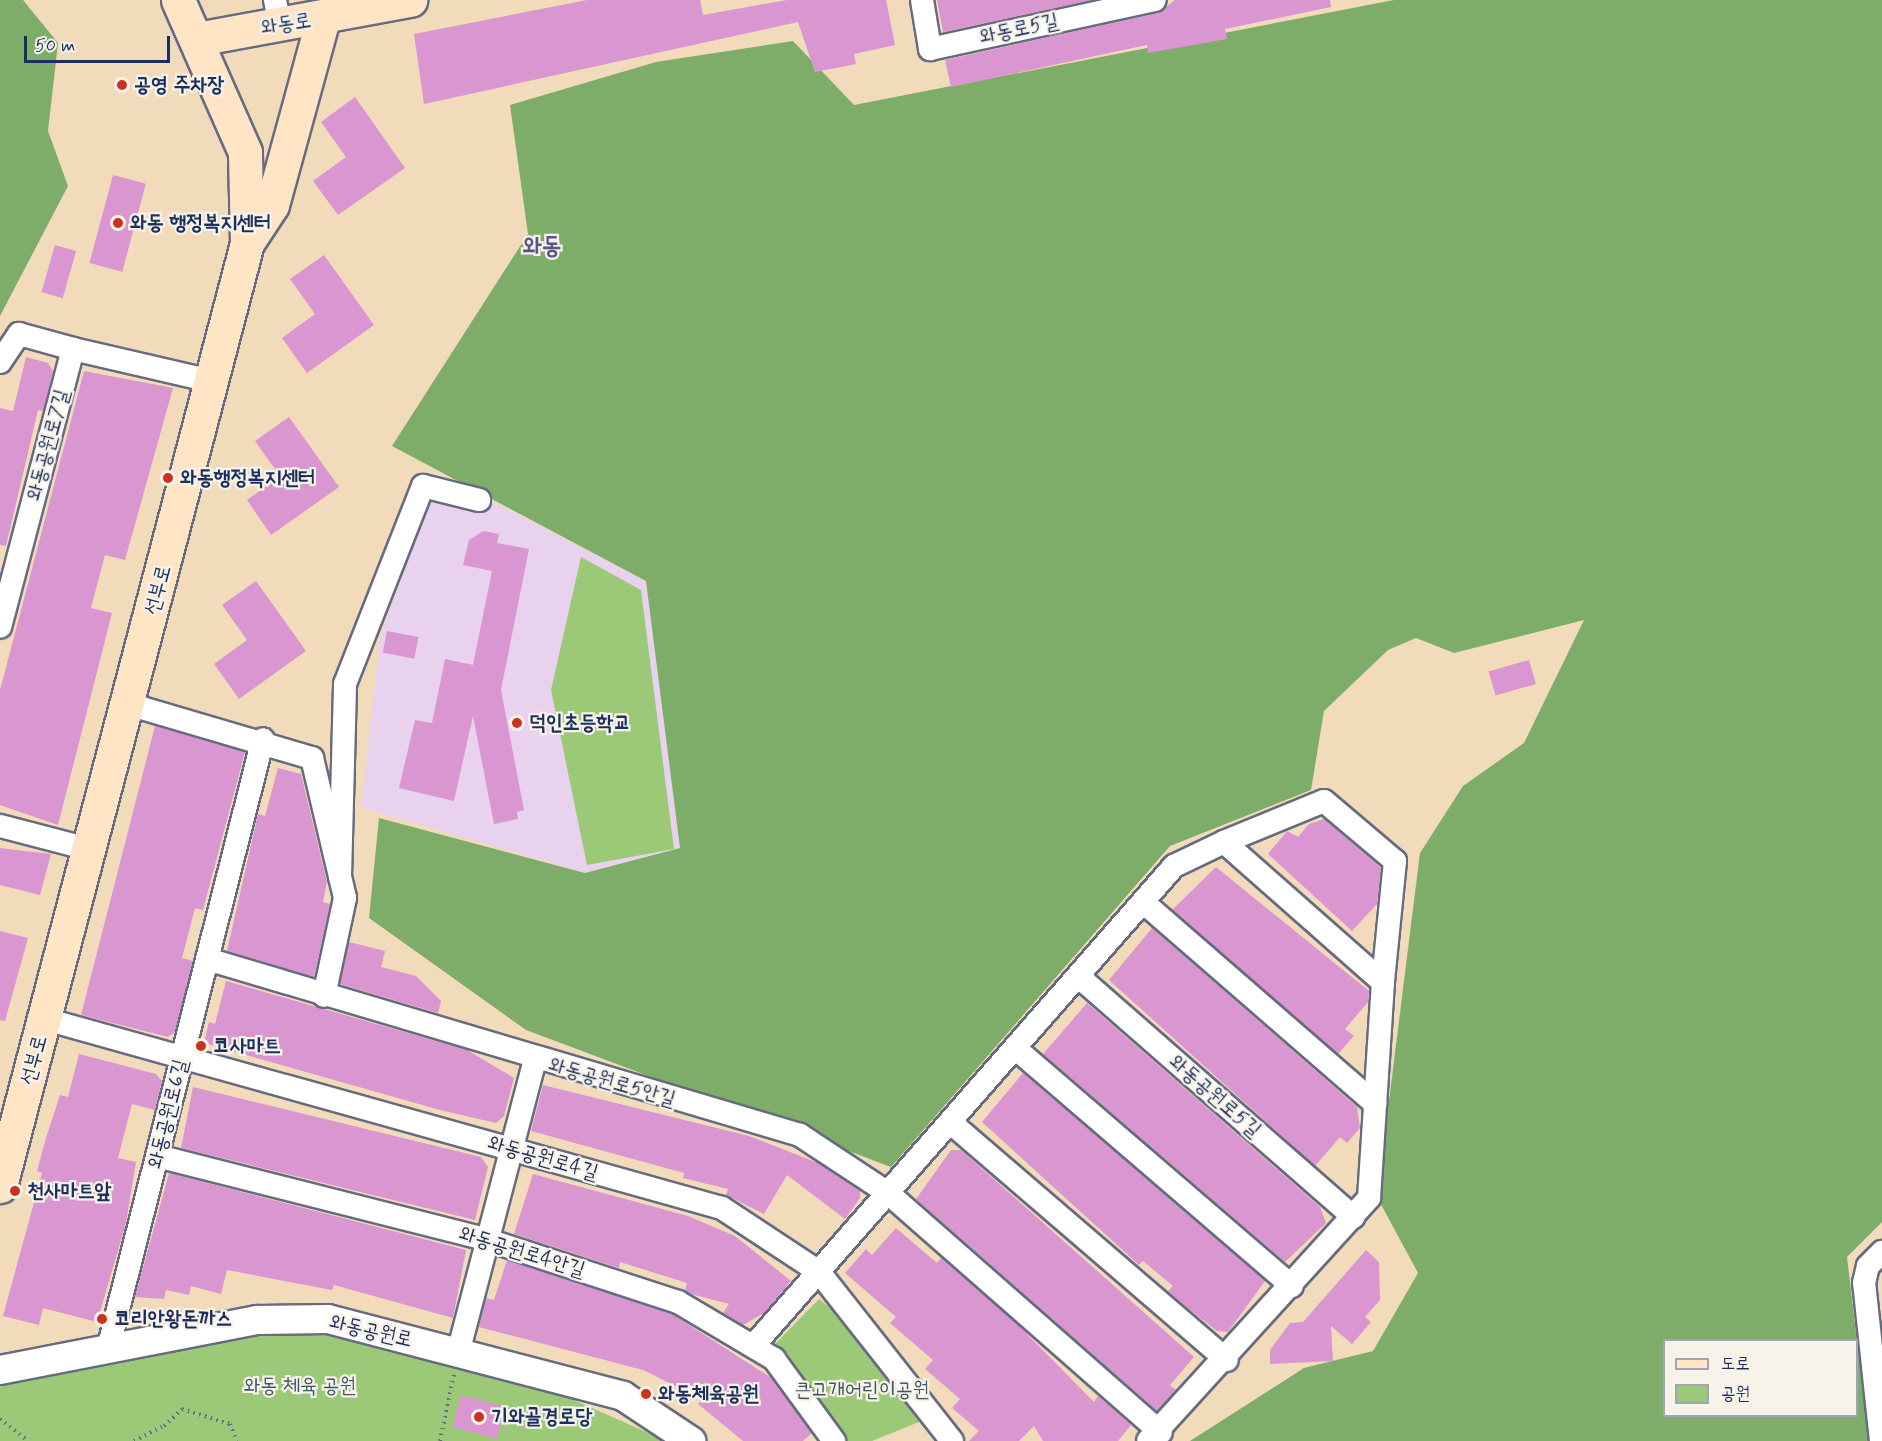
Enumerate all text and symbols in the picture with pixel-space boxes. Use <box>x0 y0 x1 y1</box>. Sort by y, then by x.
street label: 와동로 <box>259 8 313 40</box>
street label: 와동로5길 <box>977 8 1061 50</box>
scale bar <box>27 24 172 62</box>
text: 50 m <box>35 34 75 58</box>
place label: 공영 주차장 <box>134 72 224 98</box>
marker: 공영 주차장 <box>115 78 129 92</box>
place label: 와동 행정복지센터 <box>130 210 271 236</box>
marker: 와동 행정복지센터 <box>111 216 125 230</box>
district label: 와동 <box>523 233 561 261</box>
street label: 와동공원로7길 <box>21 387 75 503</box>
place label: 와동행정복지센터 <box>180 465 315 491</box>
marker: 와동행정복지센터 <box>161 471 175 485</box>
street label: 선부로 <box>139 562 177 618</box>
place label: 덕인초등학교 <box>529 710 630 736</box>
marker: 덕인초등학교 <box>510 716 524 730</box>
street label: 선부로 <box>15 1032 53 1088</box>
place label: 코사마트 <box>213 1033 281 1059</box>
marker: 코사마트 <box>194 1039 208 1053</box>
street label: 와동공원로5길 <box>1164 1049 1266 1143</box>
street label: 와동공원로5안길 <box>546 1052 678 1112</box>
street label: 와동공원로6길 <box>142 1057 194 1171</box>
street label: 와동공원로4길 <box>485 1130 601 1186</box>
place label: 천사마트앞 <box>27 1178 111 1204</box>
marker: 천사마트앞 <box>8 1184 22 1198</box>
street label: 와동공원로4안길 <box>456 1221 588 1283</box>
place label: 코리안왕돈까스 <box>114 1306 232 1332</box>
street label: 와동공원로 <box>327 1309 415 1353</box>
marker: 코리안왕돈까스 <box>95 1312 109 1326</box>
legend <box>1663 1339 1858 1417</box>
text: 도로 <box>1721 1352 1750 1376</box>
park label: 와동 체육 공원 <box>244 1373 356 1399</box>
park label: 큰고개어린이공원 <box>794 1377 930 1403</box>
place label: 와동체육공원 <box>658 1381 759 1407</box>
text: 공원 <box>1721 1382 1750 1406</box>
marker: 와동체육공원 <box>639 1387 653 1401</box>
place label: 기와골경로당 <box>491 1404 592 1430</box>
marker: 기와골경로당 <box>472 1410 486 1424</box>

